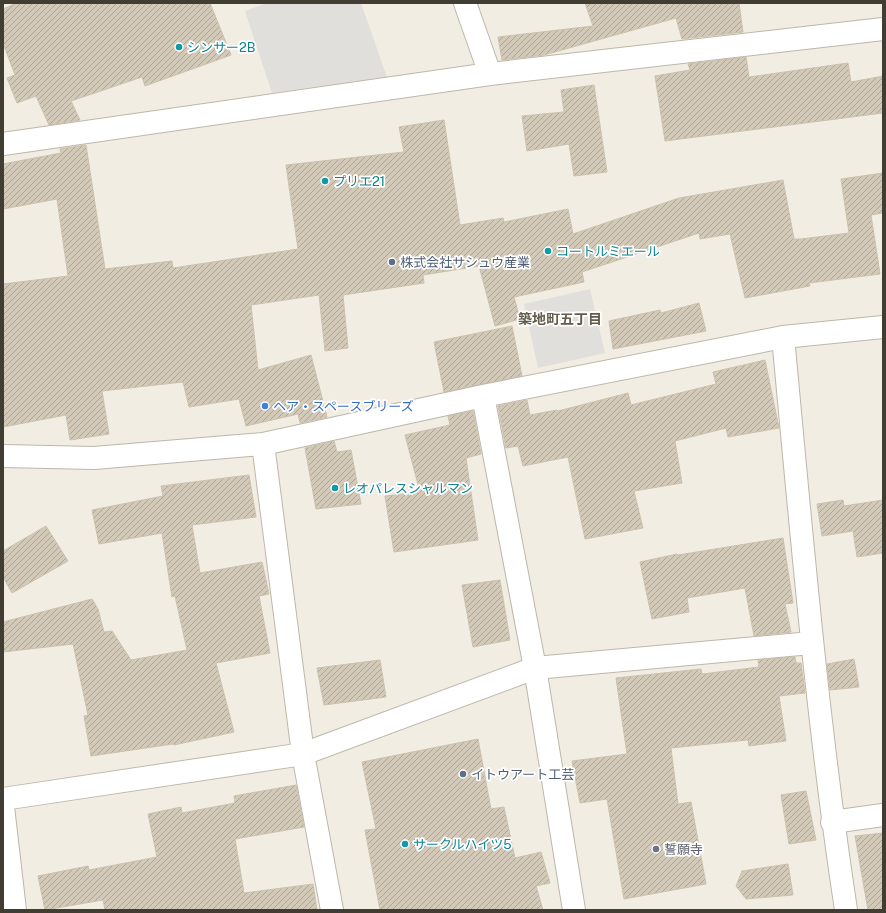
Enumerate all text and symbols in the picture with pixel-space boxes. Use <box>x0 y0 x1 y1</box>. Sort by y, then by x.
place label: シンサー2B <box>187 40 255 55</box>
marker: シンサー2B <box>174 42 184 52</box>
place label: プリエ21 <box>333 174 385 189</box>
marker: プリエ21 <box>320 176 330 186</box>
place label: コートルミエール <box>556 244 660 259</box>
marker: コートルミエール <box>543 246 553 256</box>
place label: 株式会社サシュウ産業 <box>400 255 530 270</box>
marker: 株式会社サシュウ産業 <box>387 257 397 267</box>
district label: 築地町五丁目 <box>518 311 602 327</box>
place label: ヘア・スペースブリーズ <box>273 399 414 414</box>
marker: ヘア・スペースブリーズ <box>260 401 270 411</box>
place label: レオパレスシャルマン <box>343 481 473 496</box>
marker: レオパレスシャルマン <box>330 483 340 493</box>
place label: イトウアート工芸 <box>471 767 574 782</box>
marker: イトウアート工芸 <box>458 769 468 779</box>
place label: サークルハイツ5 <box>413 837 512 852</box>
marker: サークルハイツ5 <box>400 839 410 849</box>
place label: 誓願寺 <box>664 842 703 857</box>
marker: 誓願寺 <box>651 844 661 854</box>

